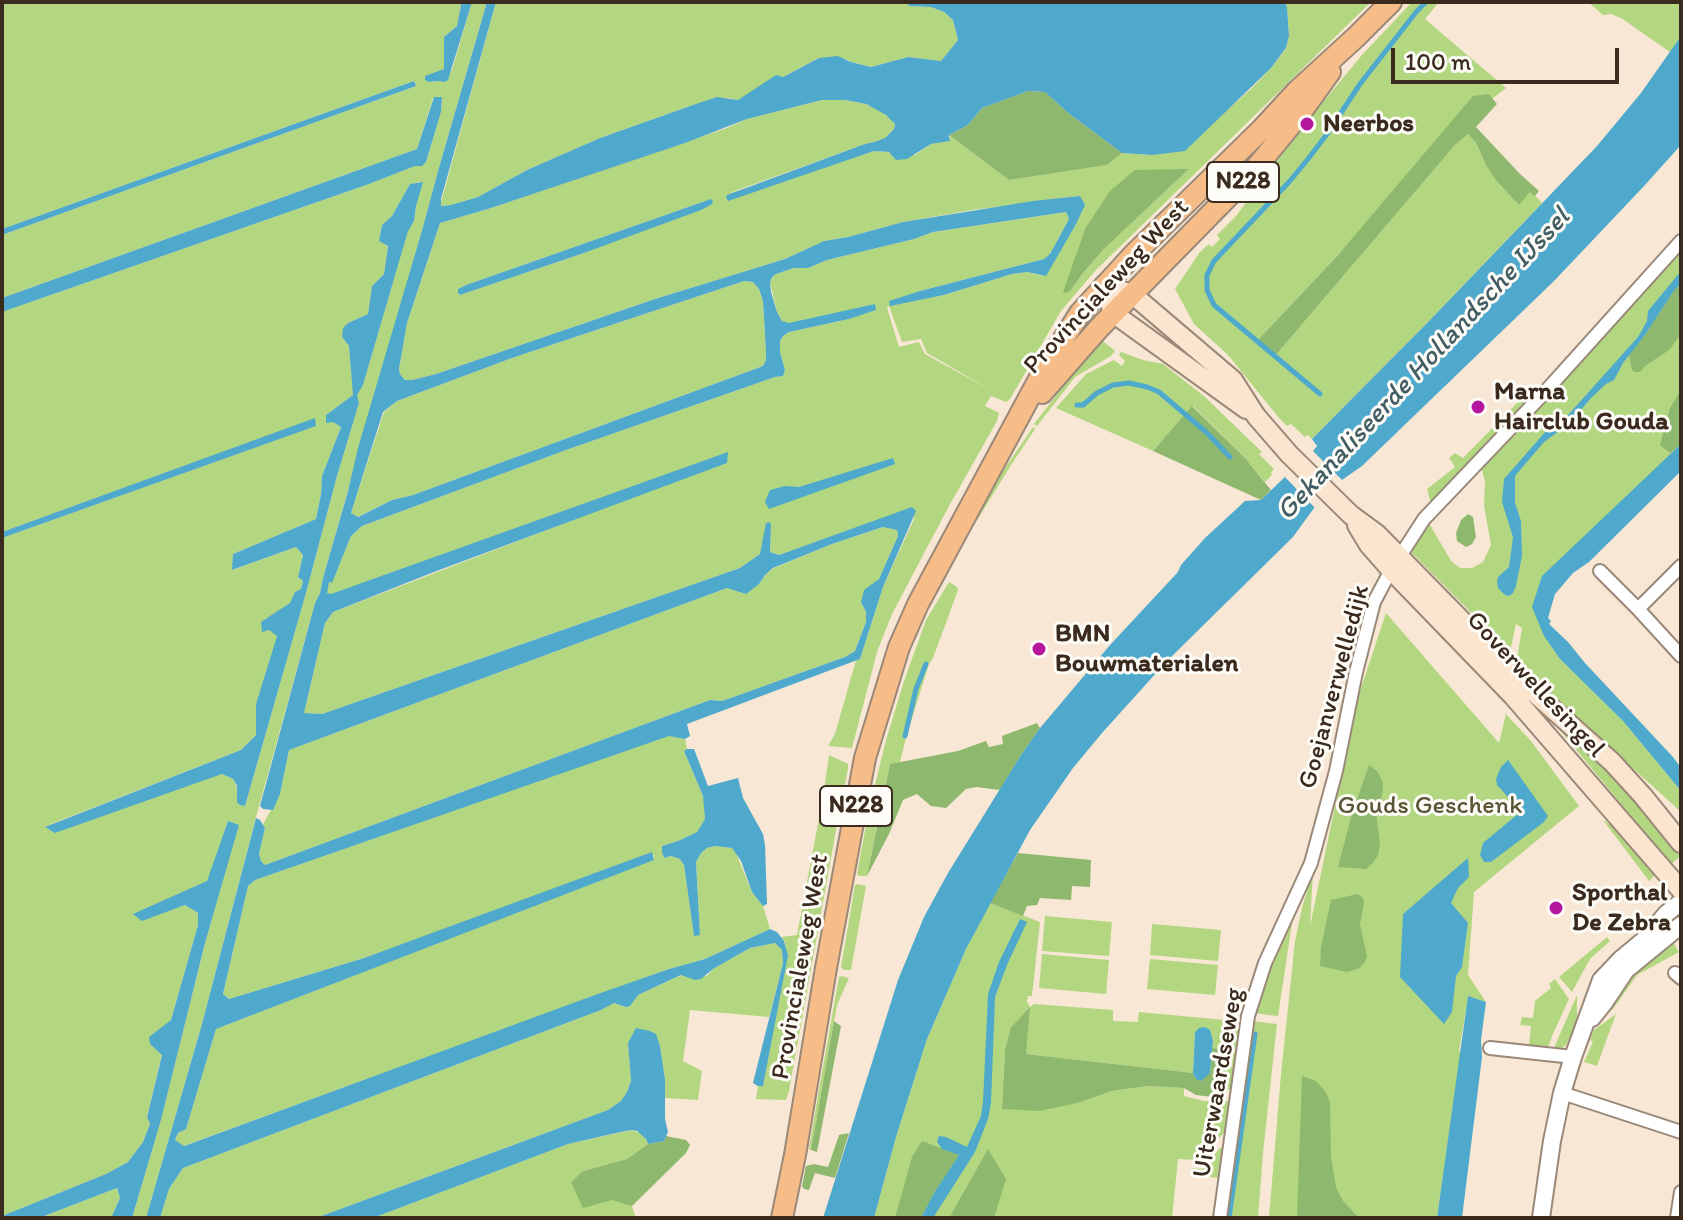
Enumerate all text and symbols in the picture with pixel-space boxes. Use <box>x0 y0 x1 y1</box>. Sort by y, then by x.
scale bar <box>1395 32 1623 82</box>
text: 100 m <box>1405 47 1471 76</box>
place label: Neerbos <box>1323 108 1414 140</box>
marker: Neerbos <box>1298 115 1316 133</box>
road number: N228 <box>1207 162 1279 202</box>
street label: Provincialeweg West <box>1018 193 1196 381</box>
water label: Gekanaliseerde Hollandsche IJssel <box>1270 202 1578 528</box>
place label: Marna Hairclub Gouda <box>1494 376 1669 438</box>
marker: Marna Hairclub Gouda <box>1469 398 1487 416</box>
street label: Goejanverwelledijk <box>1293 582 1377 792</box>
street label: Goverwellesingel <box>1459 605 1611 765</box>
place label: BMN Bouwmaterialen <box>1055 618 1239 680</box>
marker: BMN Bouwmaterialen <box>1030 640 1048 658</box>
road number: N228 <box>820 786 892 826</box>
park label: Gouds Geschenk <box>1337 790 1523 822</box>
street label: Provincialeweg West <box>766 852 836 1082</box>
place label: Sporthal De Zebra <box>1572 877 1671 938</box>
marker: Sporthal De Zebra <box>1547 899 1565 917</box>
street label: Uiterwaardseweg <box>1187 986 1251 1180</box>

